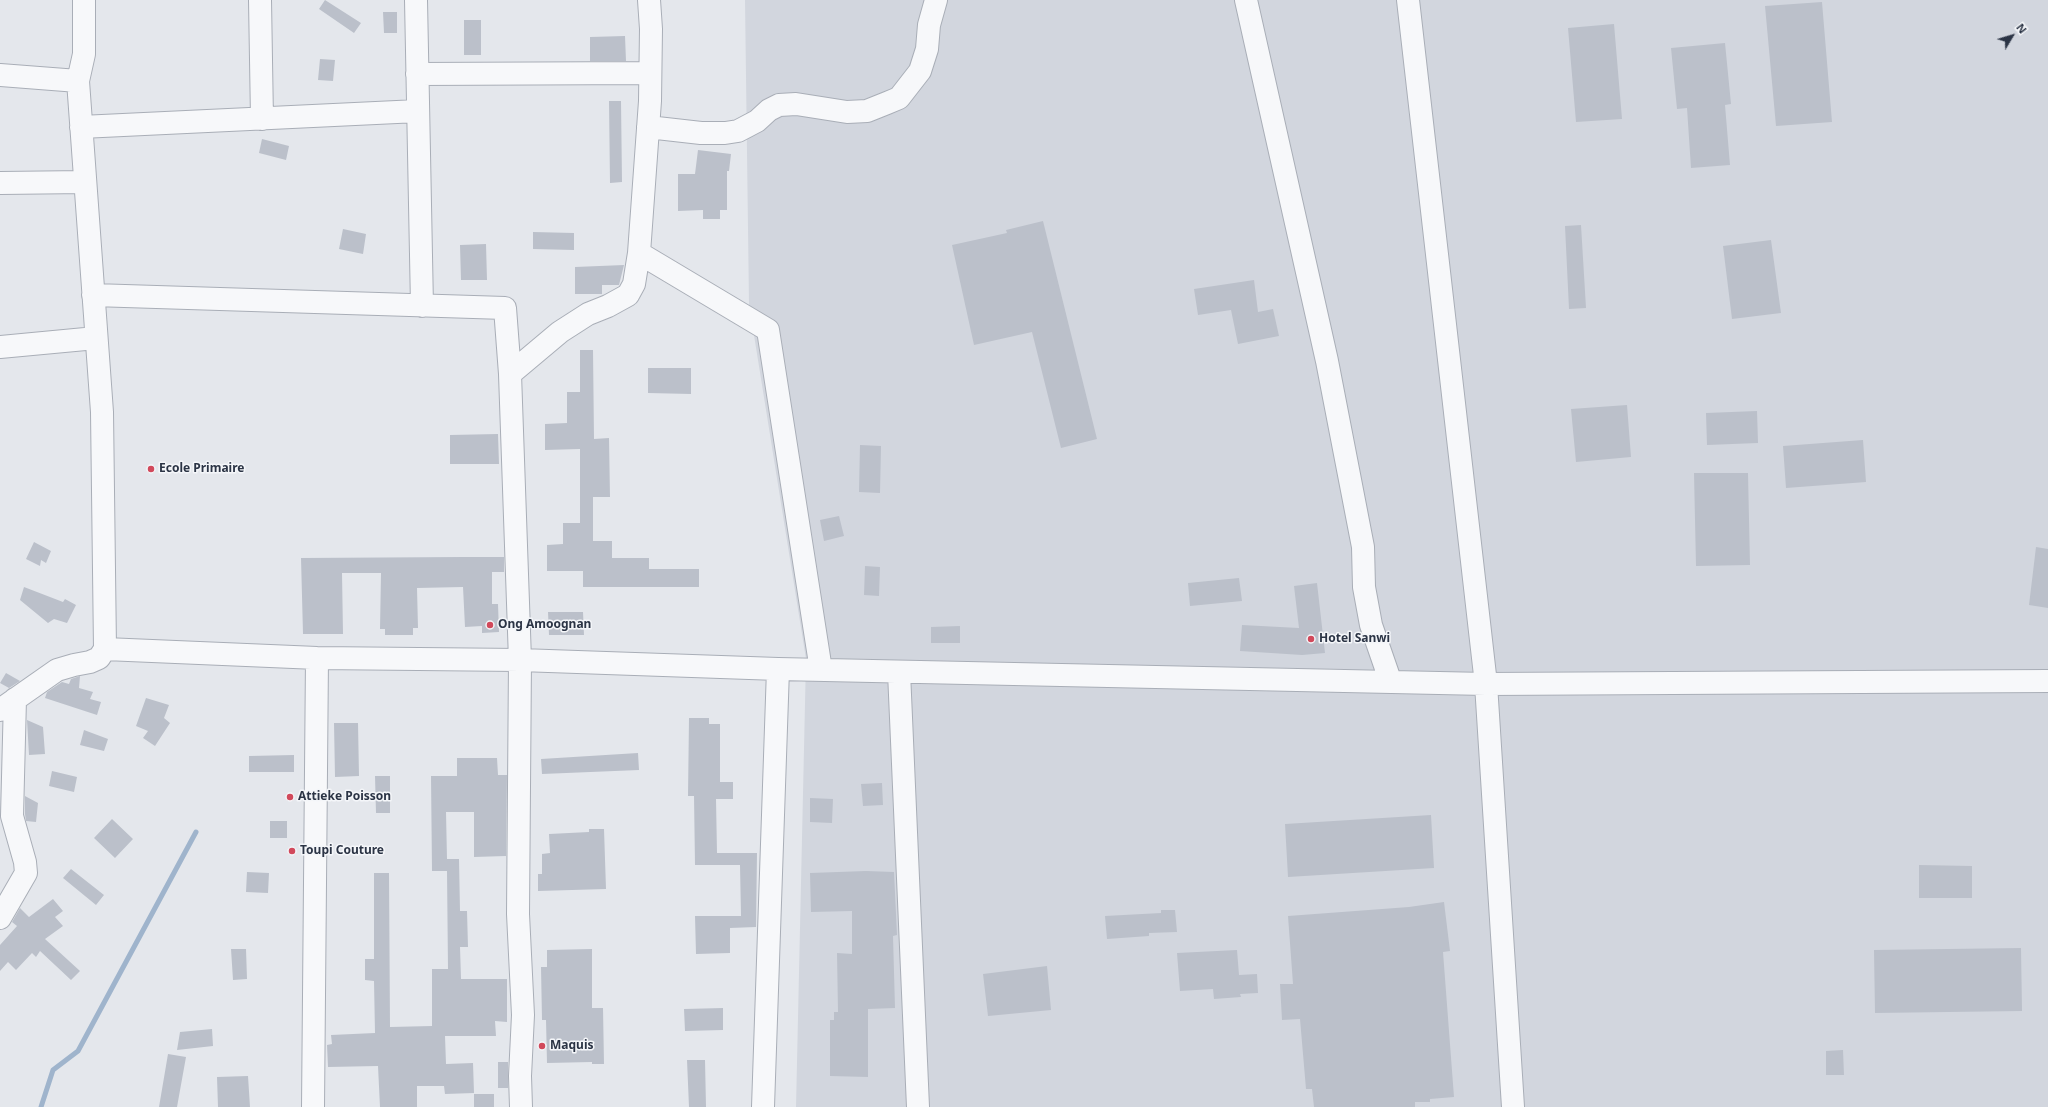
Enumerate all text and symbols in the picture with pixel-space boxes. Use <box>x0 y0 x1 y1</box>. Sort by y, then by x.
north arrow <box>1992 16 2032 56</box>
text: N <box>2013 20 2031 36</box>
place label: Ecole Primaire <box>159 462 244 476</box>
marker: Ecole Primaire <box>146 464 156 474</box>
place label: Ong Amoognan <box>498 618 591 632</box>
marker: Ong Amoognan <box>485 620 495 630</box>
place label: Hotel Sanwi <box>1319 632 1390 646</box>
marker: Hotel Sanwi <box>1306 634 1316 644</box>
place label: Attieke Poisson <box>298 790 391 804</box>
marker: Attieke Poisson <box>285 792 295 802</box>
place label: Toupi Couture <box>300 844 384 858</box>
marker: Toupi Couture <box>287 846 297 856</box>
place label: Maquis <box>550 1039 593 1053</box>
marker: Maquis <box>537 1041 547 1051</box>

